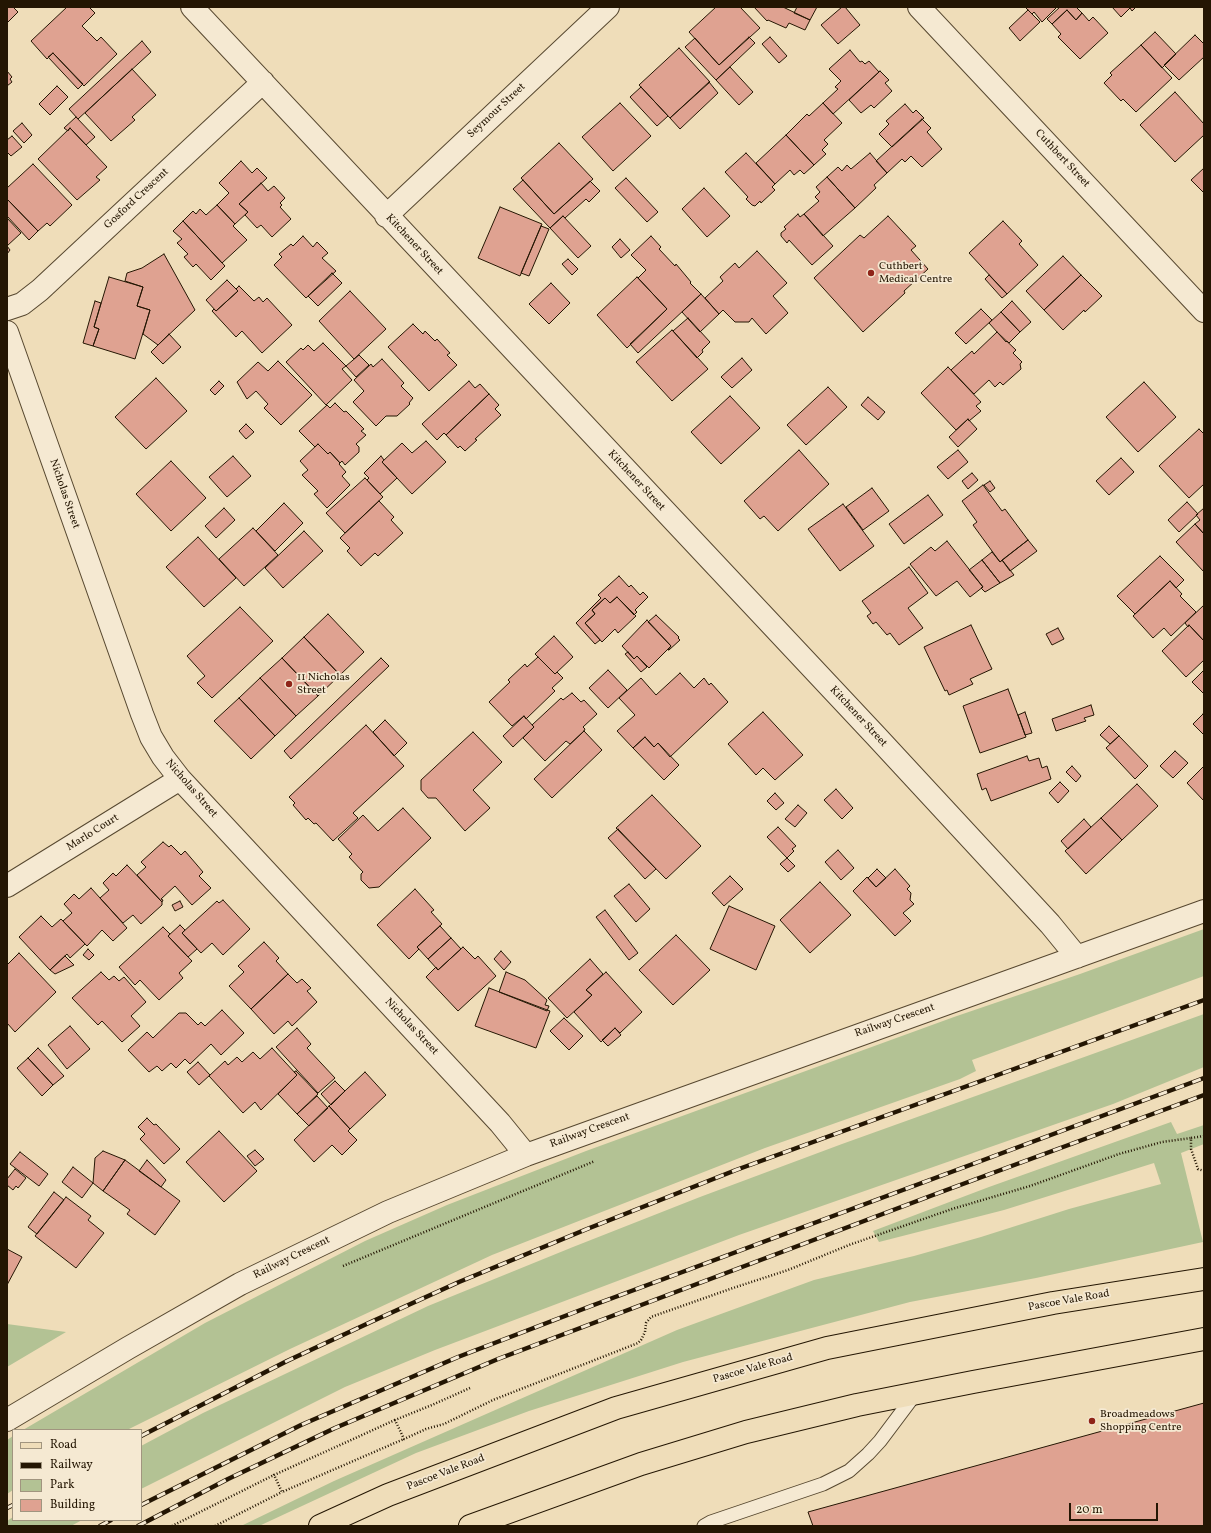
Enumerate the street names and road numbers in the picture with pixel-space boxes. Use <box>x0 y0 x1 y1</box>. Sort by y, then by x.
street label: Seymour Street <box>465 81 529 141</box>
street label: Cuthbert Street <box>1032 127 1092 191</box>
street label: Gosford Crescent <box>102 166 172 232</box>
street label: Kitchener Street <box>382 212 446 278</box>
street label: Kitchener Street <box>604 448 668 514</box>
street label: Nicholas Street <box>46 457 82 531</box>
street label: Kitchener Street <box>826 684 890 750</box>
street label: Nicholas Street <box>162 757 220 821</box>
street label: Marlo Court <box>64 812 122 854</box>
street label: Nicholas Street <box>381 996 441 1058</box>
street label: Railway Crescent <box>853 1001 937 1041</box>
street label: Railway Crescent <box>548 1110 632 1152</box>
street label: Railway Crescent <box>251 1234 333 1282</box>
street label: Pascoe Vale Road <box>1027 1287 1111 1315</box>
street label: Pascoe Vale Road <box>712 1351 794 1387</box>
street label: Pascoe Vale Road <box>405 1452 487 1494</box>

